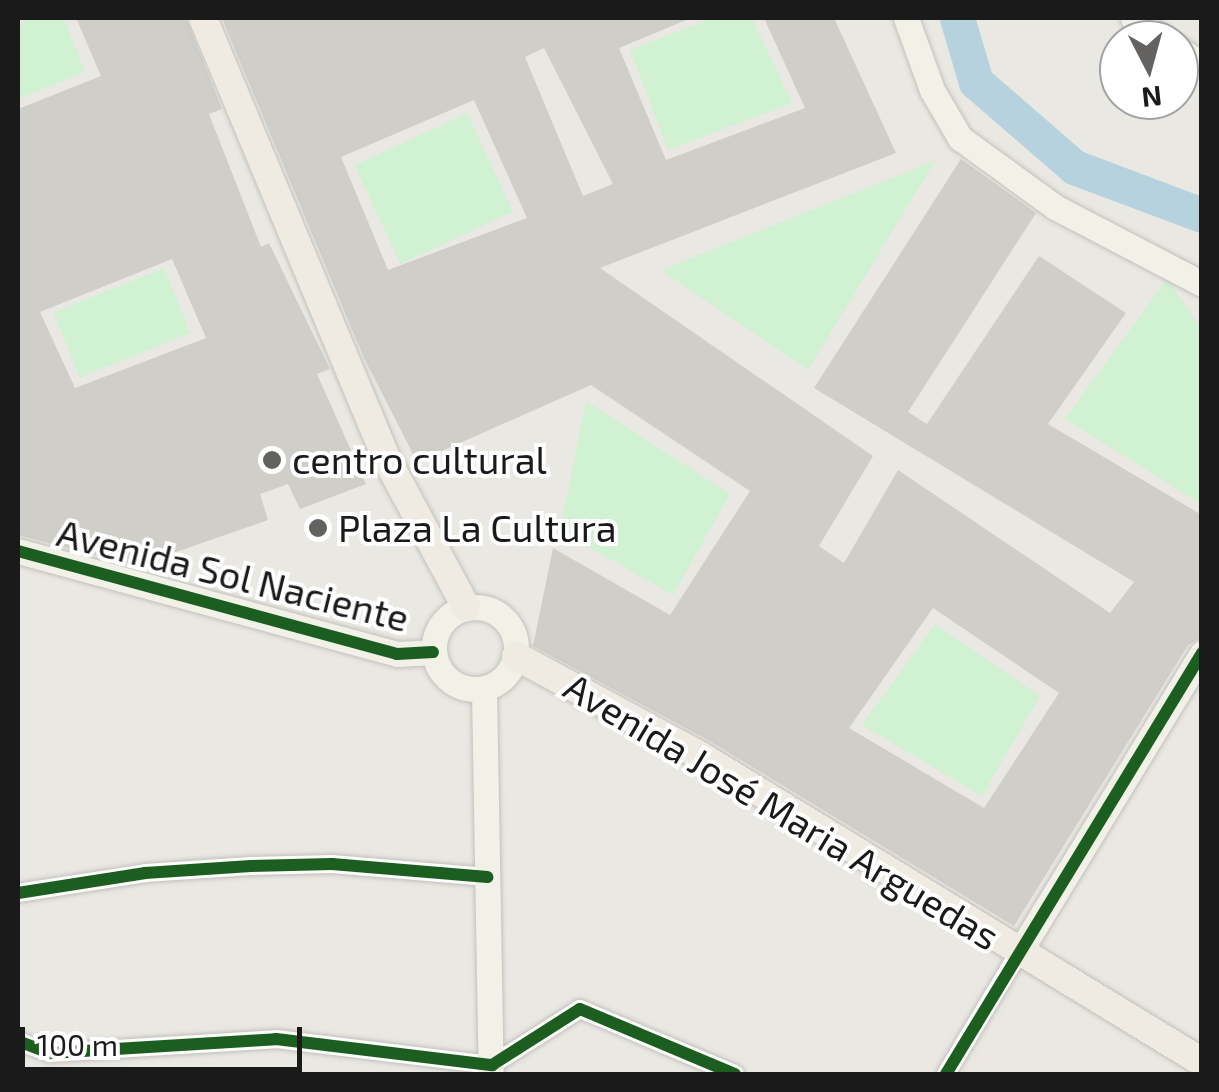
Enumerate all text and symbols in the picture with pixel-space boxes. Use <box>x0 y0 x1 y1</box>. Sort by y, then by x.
north arrow <box>1099 20 1199 120</box>
text: N <box>1140 80 1164 116</box>
place label: centro cultural <box>292 437 547 483</box>
marker: centro cultural <box>261 449 283 471</box>
place label: Plaza La Cultura <box>338 505 617 551</box>
street label: Avenida Sol Naciente <box>52 509 414 641</box>
marker: Plaza La Cultura <box>307 517 329 539</box>
street label: Avenida José Maria Arguedas <box>556 663 1008 959</box>
scale bar <box>25 1007 308 1069</box>
text: 100 m <box>37 1026 118 1062</box>

